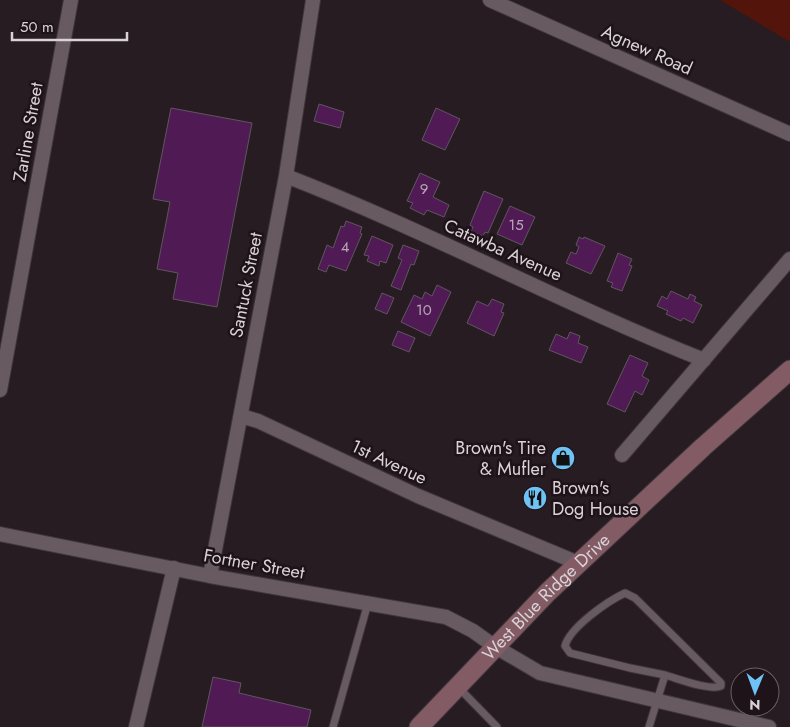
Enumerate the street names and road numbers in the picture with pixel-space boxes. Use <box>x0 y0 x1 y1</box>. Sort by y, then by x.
street label: Agnew Road <box>597 18 697 82</box>
street label: Zarline Street <box>6 80 50 184</box>
street label: Catawba Avenue <box>440 212 566 288</box>
street label: Santuck Street <box>223 230 269 340</box>
street label: 1st Avenue <box>347 433 431 491</box>
street label: West Blue Ridge Drive <box>476 527 616 666</box>
street label: Fortner Street <box>202 542 307 586</box>

